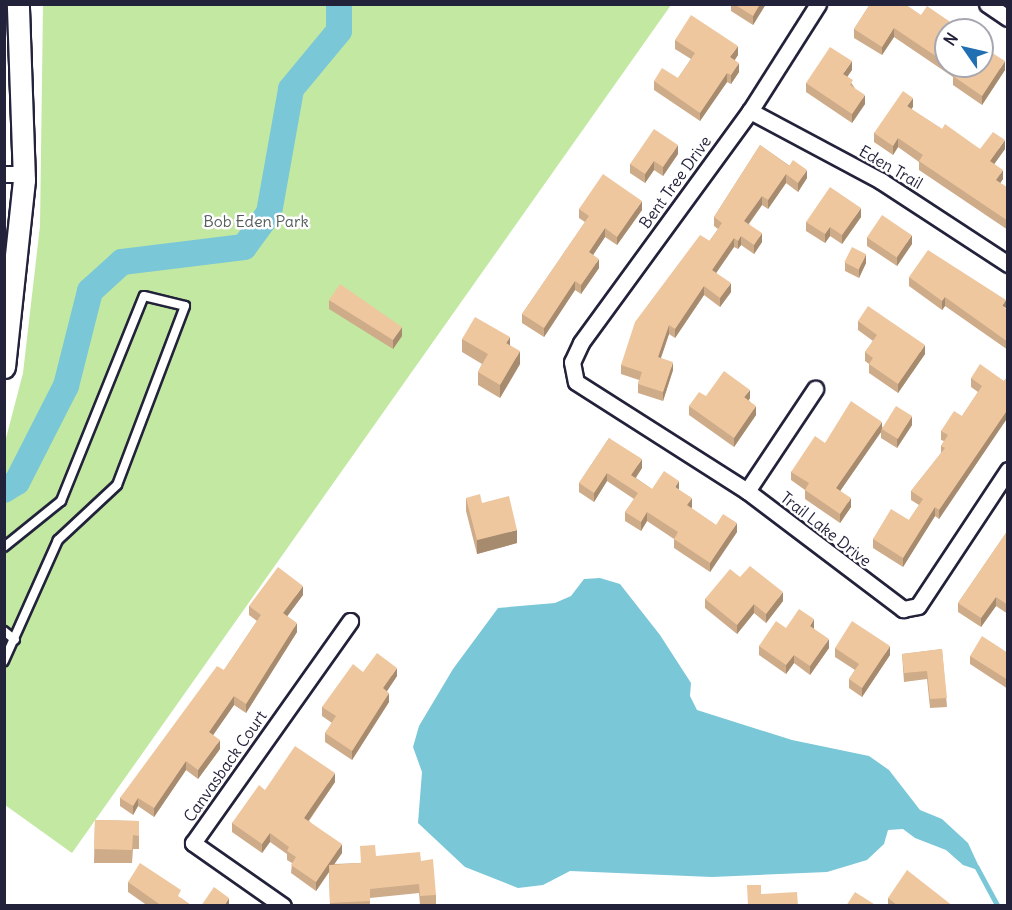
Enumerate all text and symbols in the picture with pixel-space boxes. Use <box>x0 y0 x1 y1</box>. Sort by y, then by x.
north arrow <box>934 18 994 78</box>
text: N <box>939 29 962 49</box>
street label: Bent Tree Drive <box>635 132 715 232</box>
street label: Eden Trail <box>856 141 926 193</box>
park label: Bob Eden Park <box>203 211 309 231</box>
street label: Trail Lake Drive <box>777 488 875 570</box>
street label: Canvasback Court <box>179 707 271 825</box>

